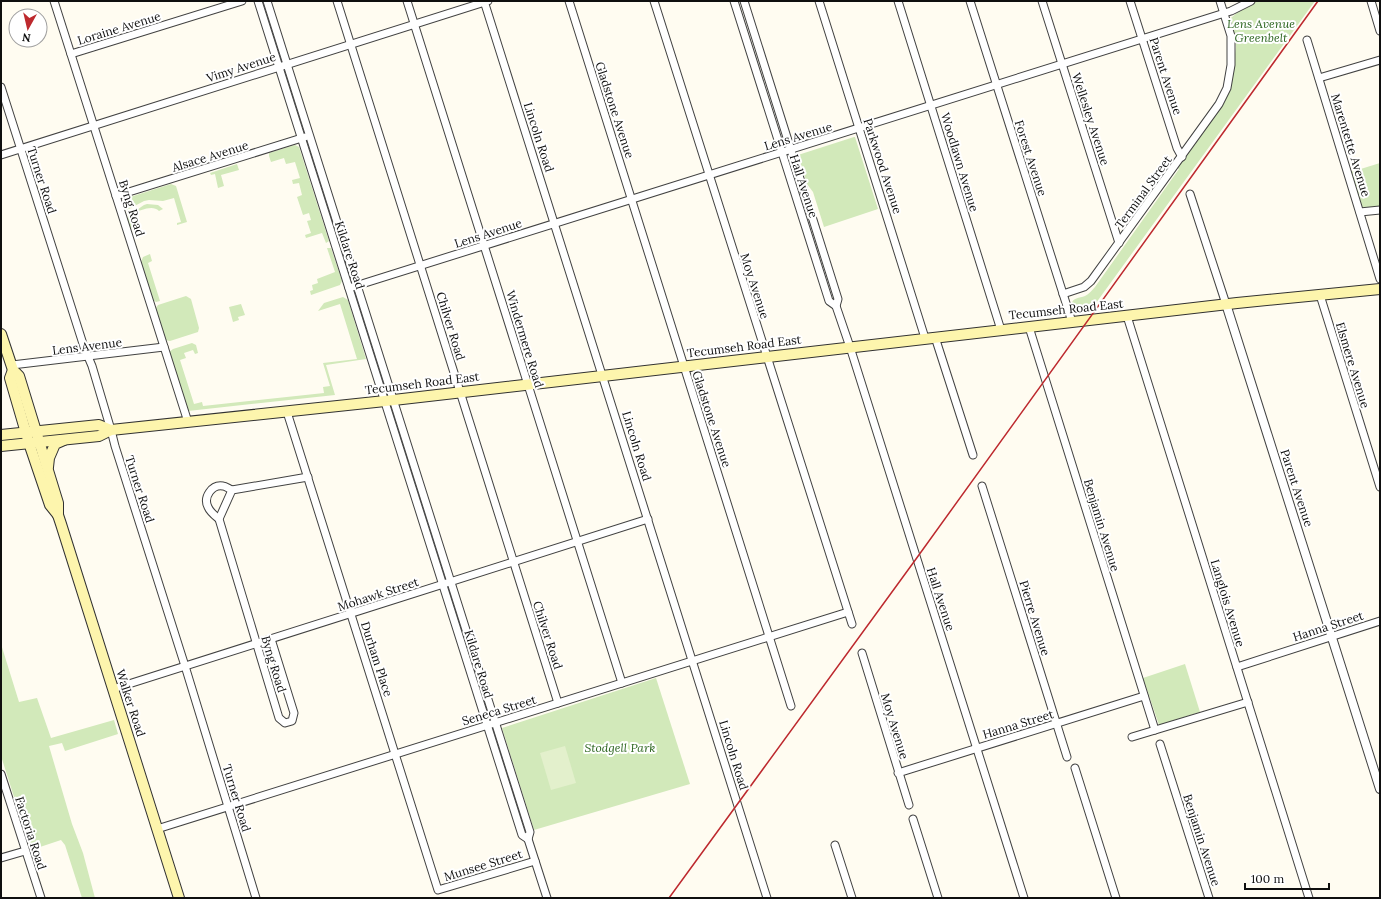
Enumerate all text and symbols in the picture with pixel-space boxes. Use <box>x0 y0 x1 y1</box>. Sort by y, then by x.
north arrow <box>8 8 48 48</box>
street label: Loraine Avenue <box>76 8 163 48</box>
park label: Lens Avenue Greenbelt <box>1227 16 1295 45</box>
text: N <box>21 30 32 45</box>
street label: Parent Avenue <box>1146 35 1186 117</box>
street label: Vimy Avenue <box>204 49 278 86</box>
street label: Gladstone Avenue <box>592 60 638 161</box>
street label: Wellesley Avenue <box>1069 71 1113 168</box>
street label: Marentette Avenue <box>1328 92 1374 199</box>
street label: Lincoln Road <box>521 100 557 174</box>
street label: Woodlawn Avenue <box>938 111 982 214</box>
street label: Parkwood Avenue <box>860 116 906 216</box>
street label: Lens Avenue <box>762 118 834 153</box>
street label: Forest Avenue <box>1012 118 1051 198</box>
street label: Alsace Avenue <box>169 137 251 175</box>
street label: Turner Road <box>24 144 60 216</box>
street label: Hall Avenue <box>787 152 821 220</box>
street label: Terminal Street <box>1111 152 1175 232</box>
street label: Byng Road <box>116 178 148 238</box>
street label: Lens Avenue <box>452 215 524 251</box>
street label: Kildare Road <box>332 219 368 291</box>
street label: Moy Avenue <box>737 251 773 321</box>
street label: Windermere Road <box>503 288 547 390</box>
street label: Chilver Road <box>433 290 469 362</box>
street label: Tecumseh Road East <box>1008 295 1124 322</box>
street label: Elsmere Avenue <box>1333 320 1373 410</box>
street label: Tecumseh Road East <box>686 332 802 360</box>
street label: Lens Avenue <box>51 334 123 358</box>
street label: Tecumseh Road East <box>364 369 480 397</box>
street label: Gladstone Avenue <box>689 369 735 470</box>
street label: Lincoln Road <box>619 409 655 483</box>
street label: Parent Avenue <box>1277 447 1317 529</box>
street label: Turner Road <box>122 453 158 525</box>
street label: Benjamin Avenue <box>1081 477 1123 573</box>
street label: Langlois Avenue <box>1208 557 1249 649</box>
street label: Hall Avenue <box>924 565 958 633</box>
street label: Mohawk Street <box>336 574 421 614</box>
street label: Pierre Avenue <box>1016 579 1054 658</box>
street label: Chilver Road <box>530 599 566 671</box>
street label: Hanna Street <box>1291 607 1366 644</box>
street label: Durham Place <box>358 620 396 699</box>
street label: Kildare Road <box>461 628 497 700</box>
street label: Byng Road <box>258 634 290 694</box>
street label: Walker Road <box>113 667 149 739</box>
street label: Moy Avenue <box>878 691 912 761</box>
street label: Seneca Street <box>460 692 538 728</box>
street label: Hanna Street <box>981 706 1056 742</box>
street label: Lincoln Road <box>716 718 752 792</box>
park label: Stodgell Park <box>584 740 656 755</box>
street label: Turner Road <box>220 762 254 834</box>
street label: Benjamin Avenue <box>1180 792 1224 888</box>
street label: Factoria Road <box>12 795 50 871</box>
street label: Munsee Street <box>442 846 524 884</box>
scale bar <box>1245 865 1329 891</box>
text: 100 m <box>1251 871 1284 886</box>

